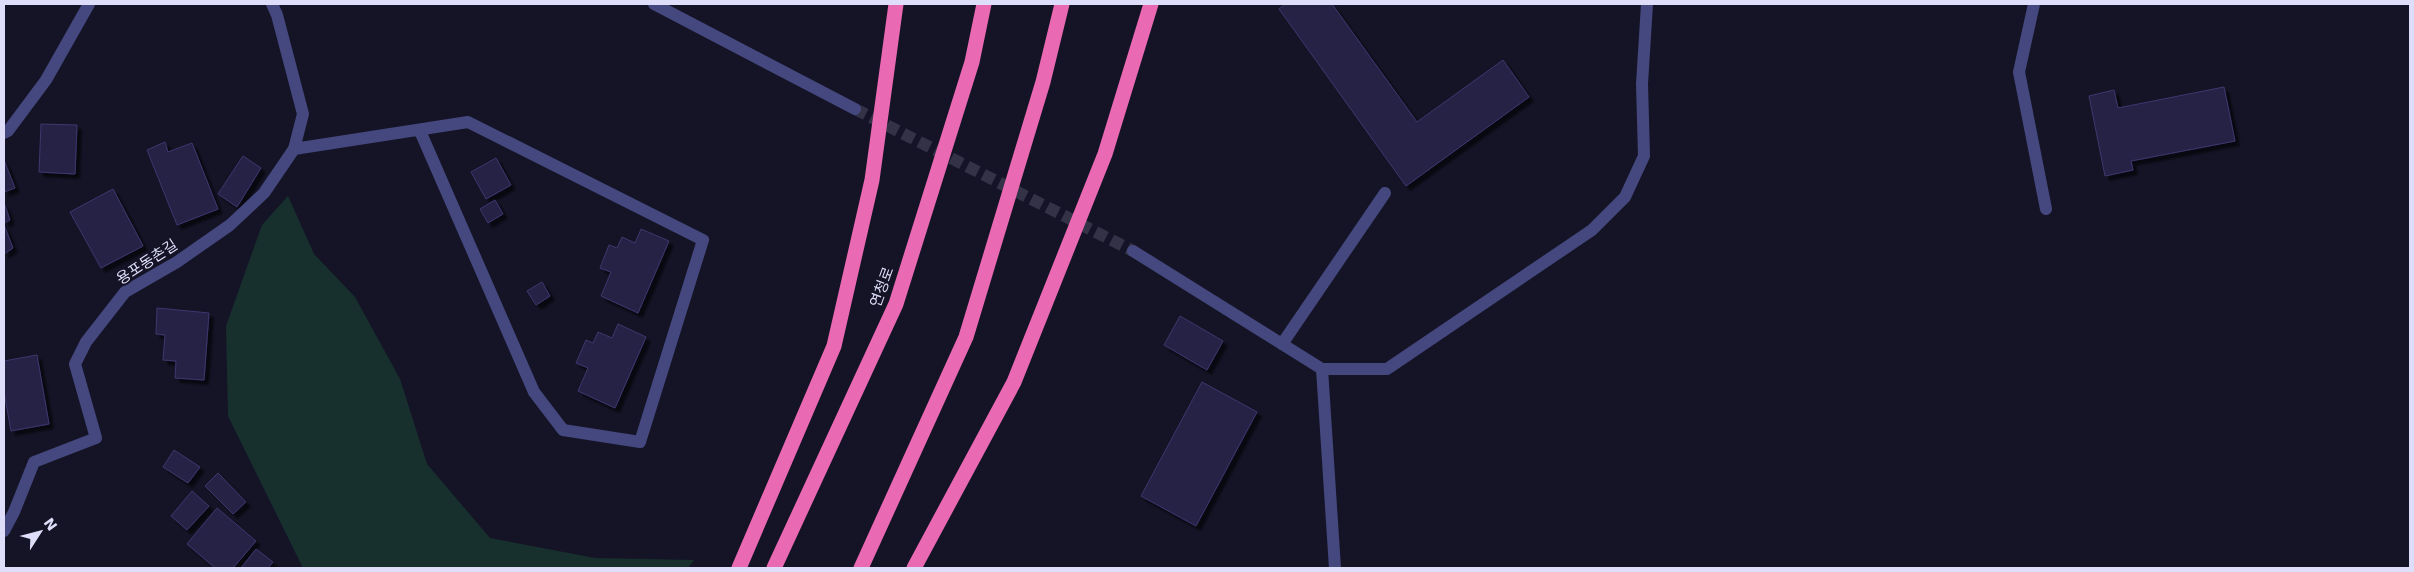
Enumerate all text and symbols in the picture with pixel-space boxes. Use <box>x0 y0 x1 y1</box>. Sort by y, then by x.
street label: 용포동촌길 <box>113 236 181 288</box>
street label: 연청로 <box>866 264 898 310</box>
north arrow <box>15 507 65 557</box>
text: N <box>41 515 60 534</box>

